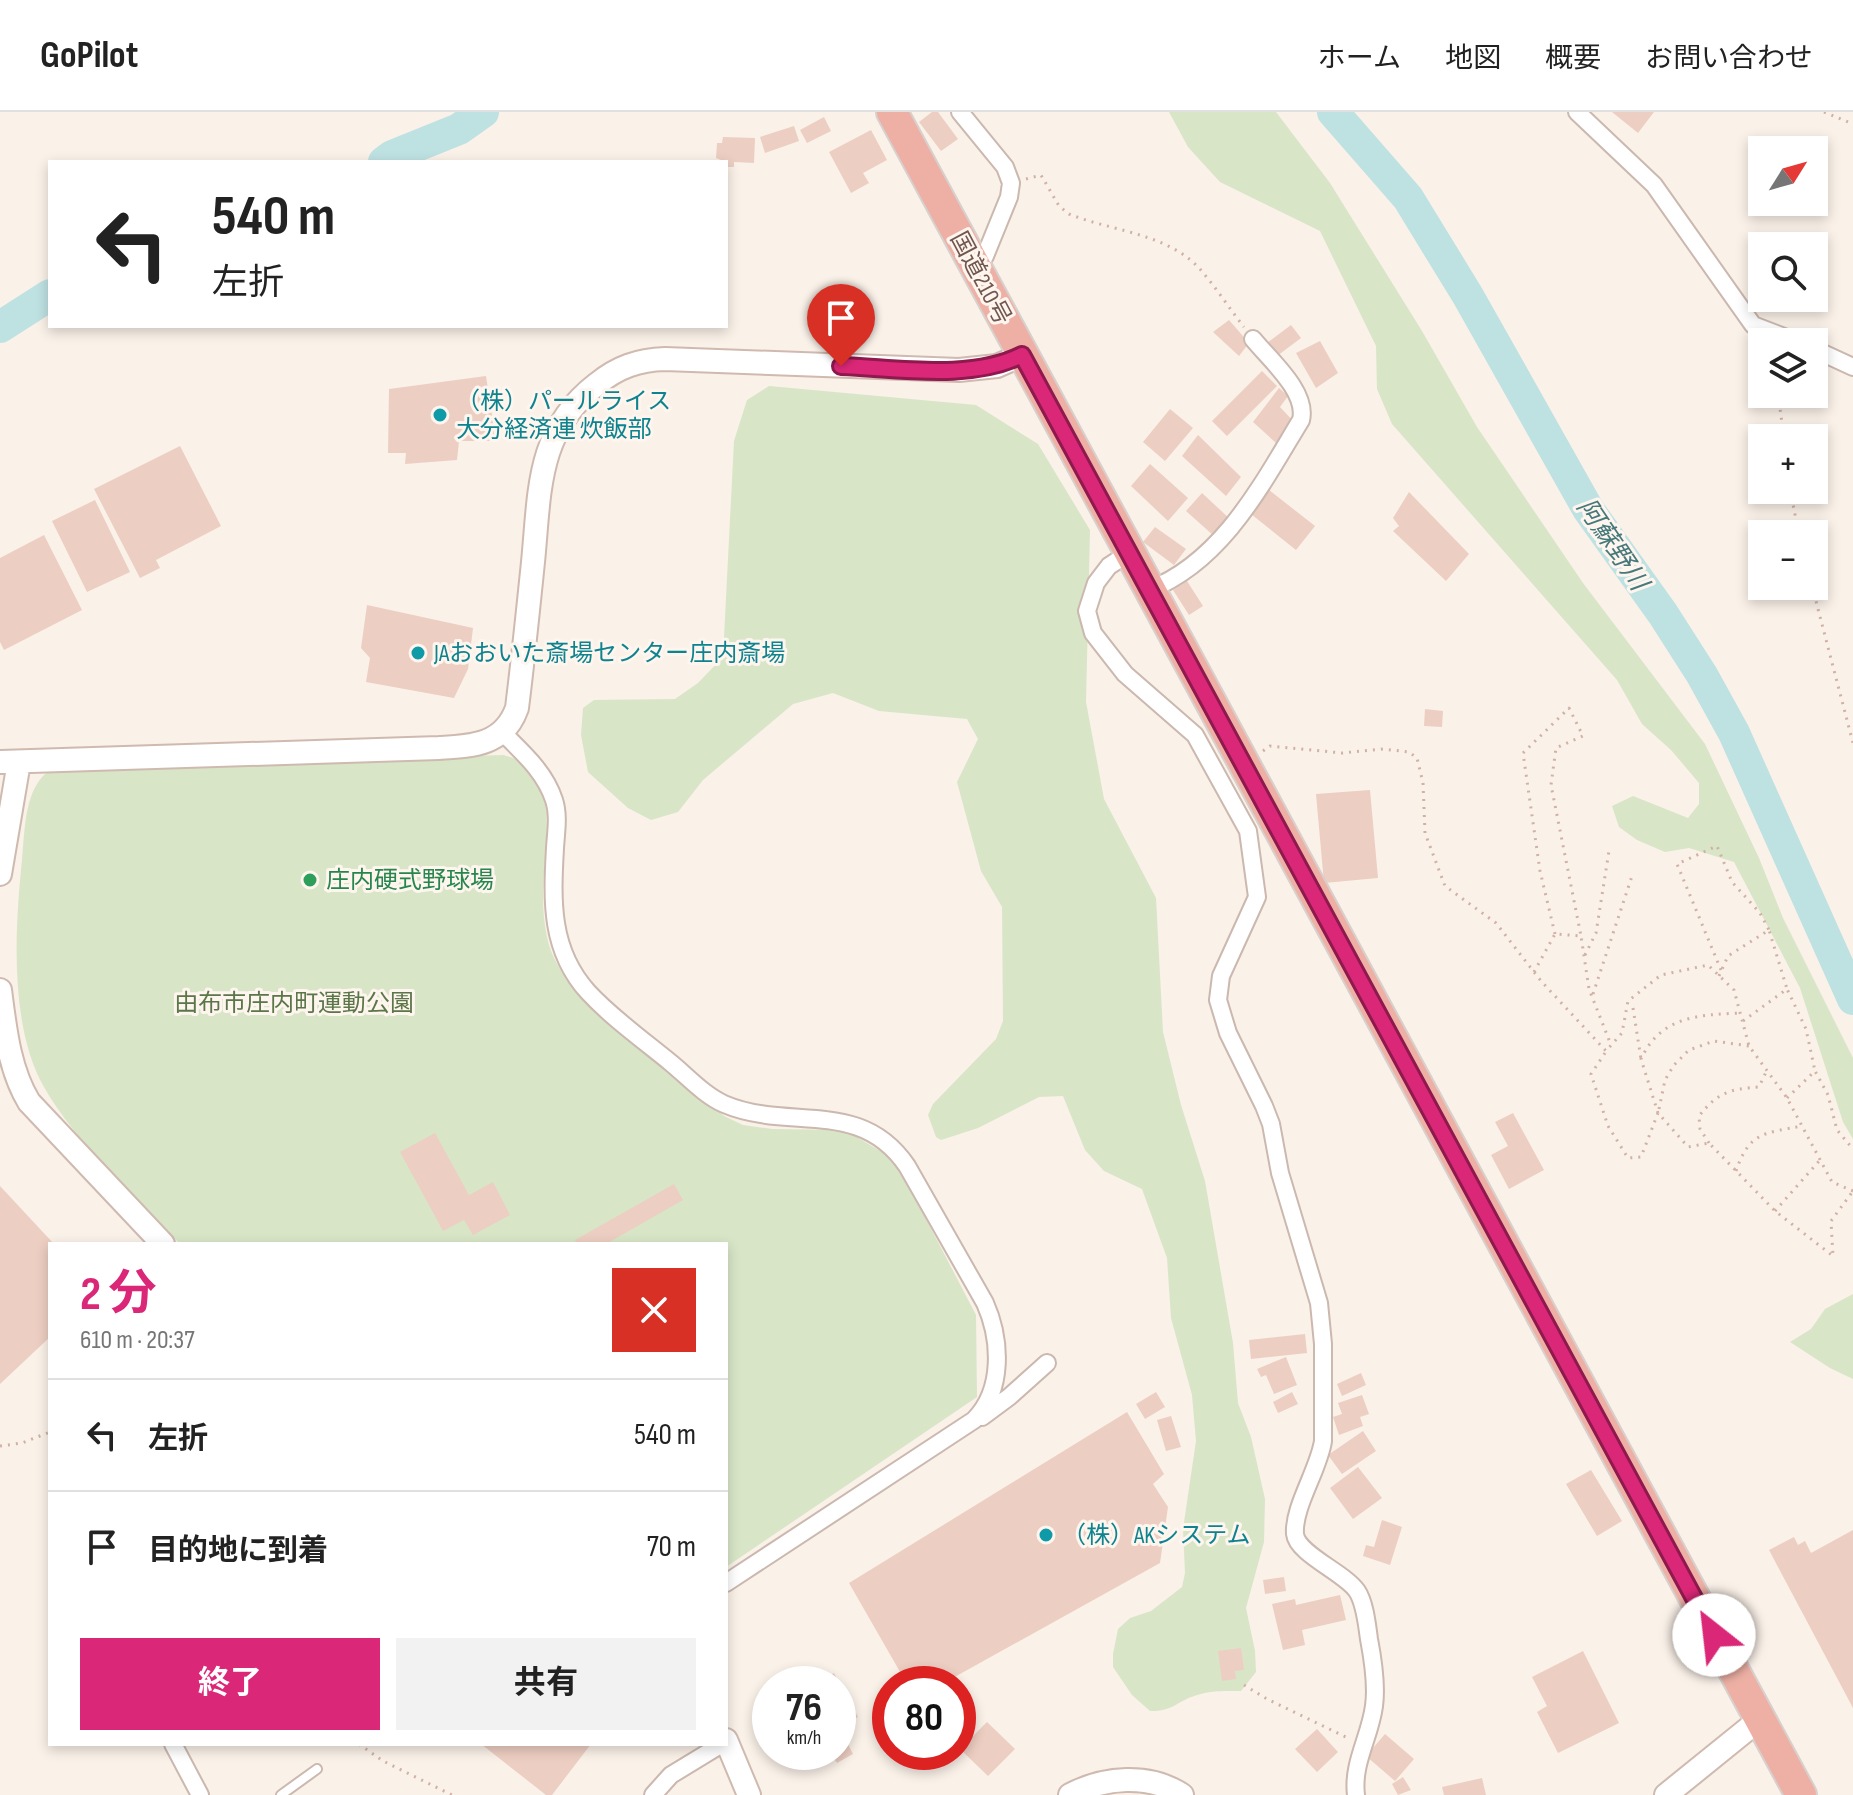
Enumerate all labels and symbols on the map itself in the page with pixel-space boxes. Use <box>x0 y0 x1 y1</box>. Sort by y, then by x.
north arrow <box>1748 136 1828 216</box>
street label: 国道210号 <box>944 227 1017 330</box>
pin <box>807 284 875 366</box>
place label: （株）パールライス 大分経済連 炊飯部 <box>456 387 671 444</box>
marker: （株）パールライス 大分経済連 炊飯部 <box>431 406 449 424</box>
water label: 阿蘇野川 <box>1570 493 1655 599</box>
place label: JAおおいた斎場センター庄内斎場 <box>433 639 785 668</box>
marker: JAおおいた斎場センター庄内斎場 <box>409 644 427 662</box>
place label: 庄内硬式野球場 <box>326 866 494 895</box>
marker: 庄内硬式野球場 <box>301 871 319 889</box>
park label: 由布市庄内町運動公園 <box>174 989 414 1018</box>
place label: （株）AKシステム <box>1062 1521 1250 1550</box>
marker: （株）AKシステム <box>1037 1526 1055 1544</box>
position arrow <box>1672 1593 1756 1677</box>
speed limit sign: 80 <box>872 1666 976 1770</box>

